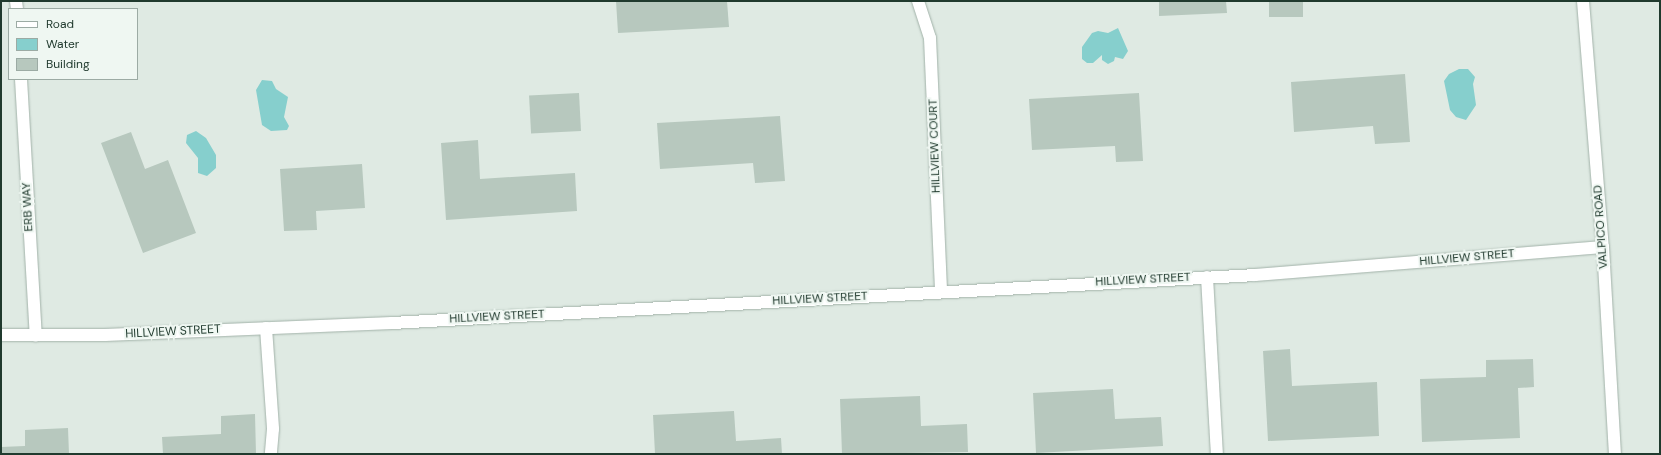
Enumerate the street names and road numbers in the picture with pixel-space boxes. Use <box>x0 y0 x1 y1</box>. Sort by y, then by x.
street label: HILLVIEW COURT <box>926 99 944 193</box>
street label: ERB WAY <box>20 182 36 232</box>
street label: VALPICO ROAD <box>1591 185 1611 269</box>
street label: HILLVIEW STREET <box>1419 247 1515 269</box>
street label: HILLVIEW STREET <box>1095 270 1191 290</box>
street label: HILLVIEW STREET <box>772 289 868 309</box>
street label: HILLVIEW STREET <box>449 307 545 327</box>
street label: HILLVIEW STREET <box>125 322 221 342</box>

